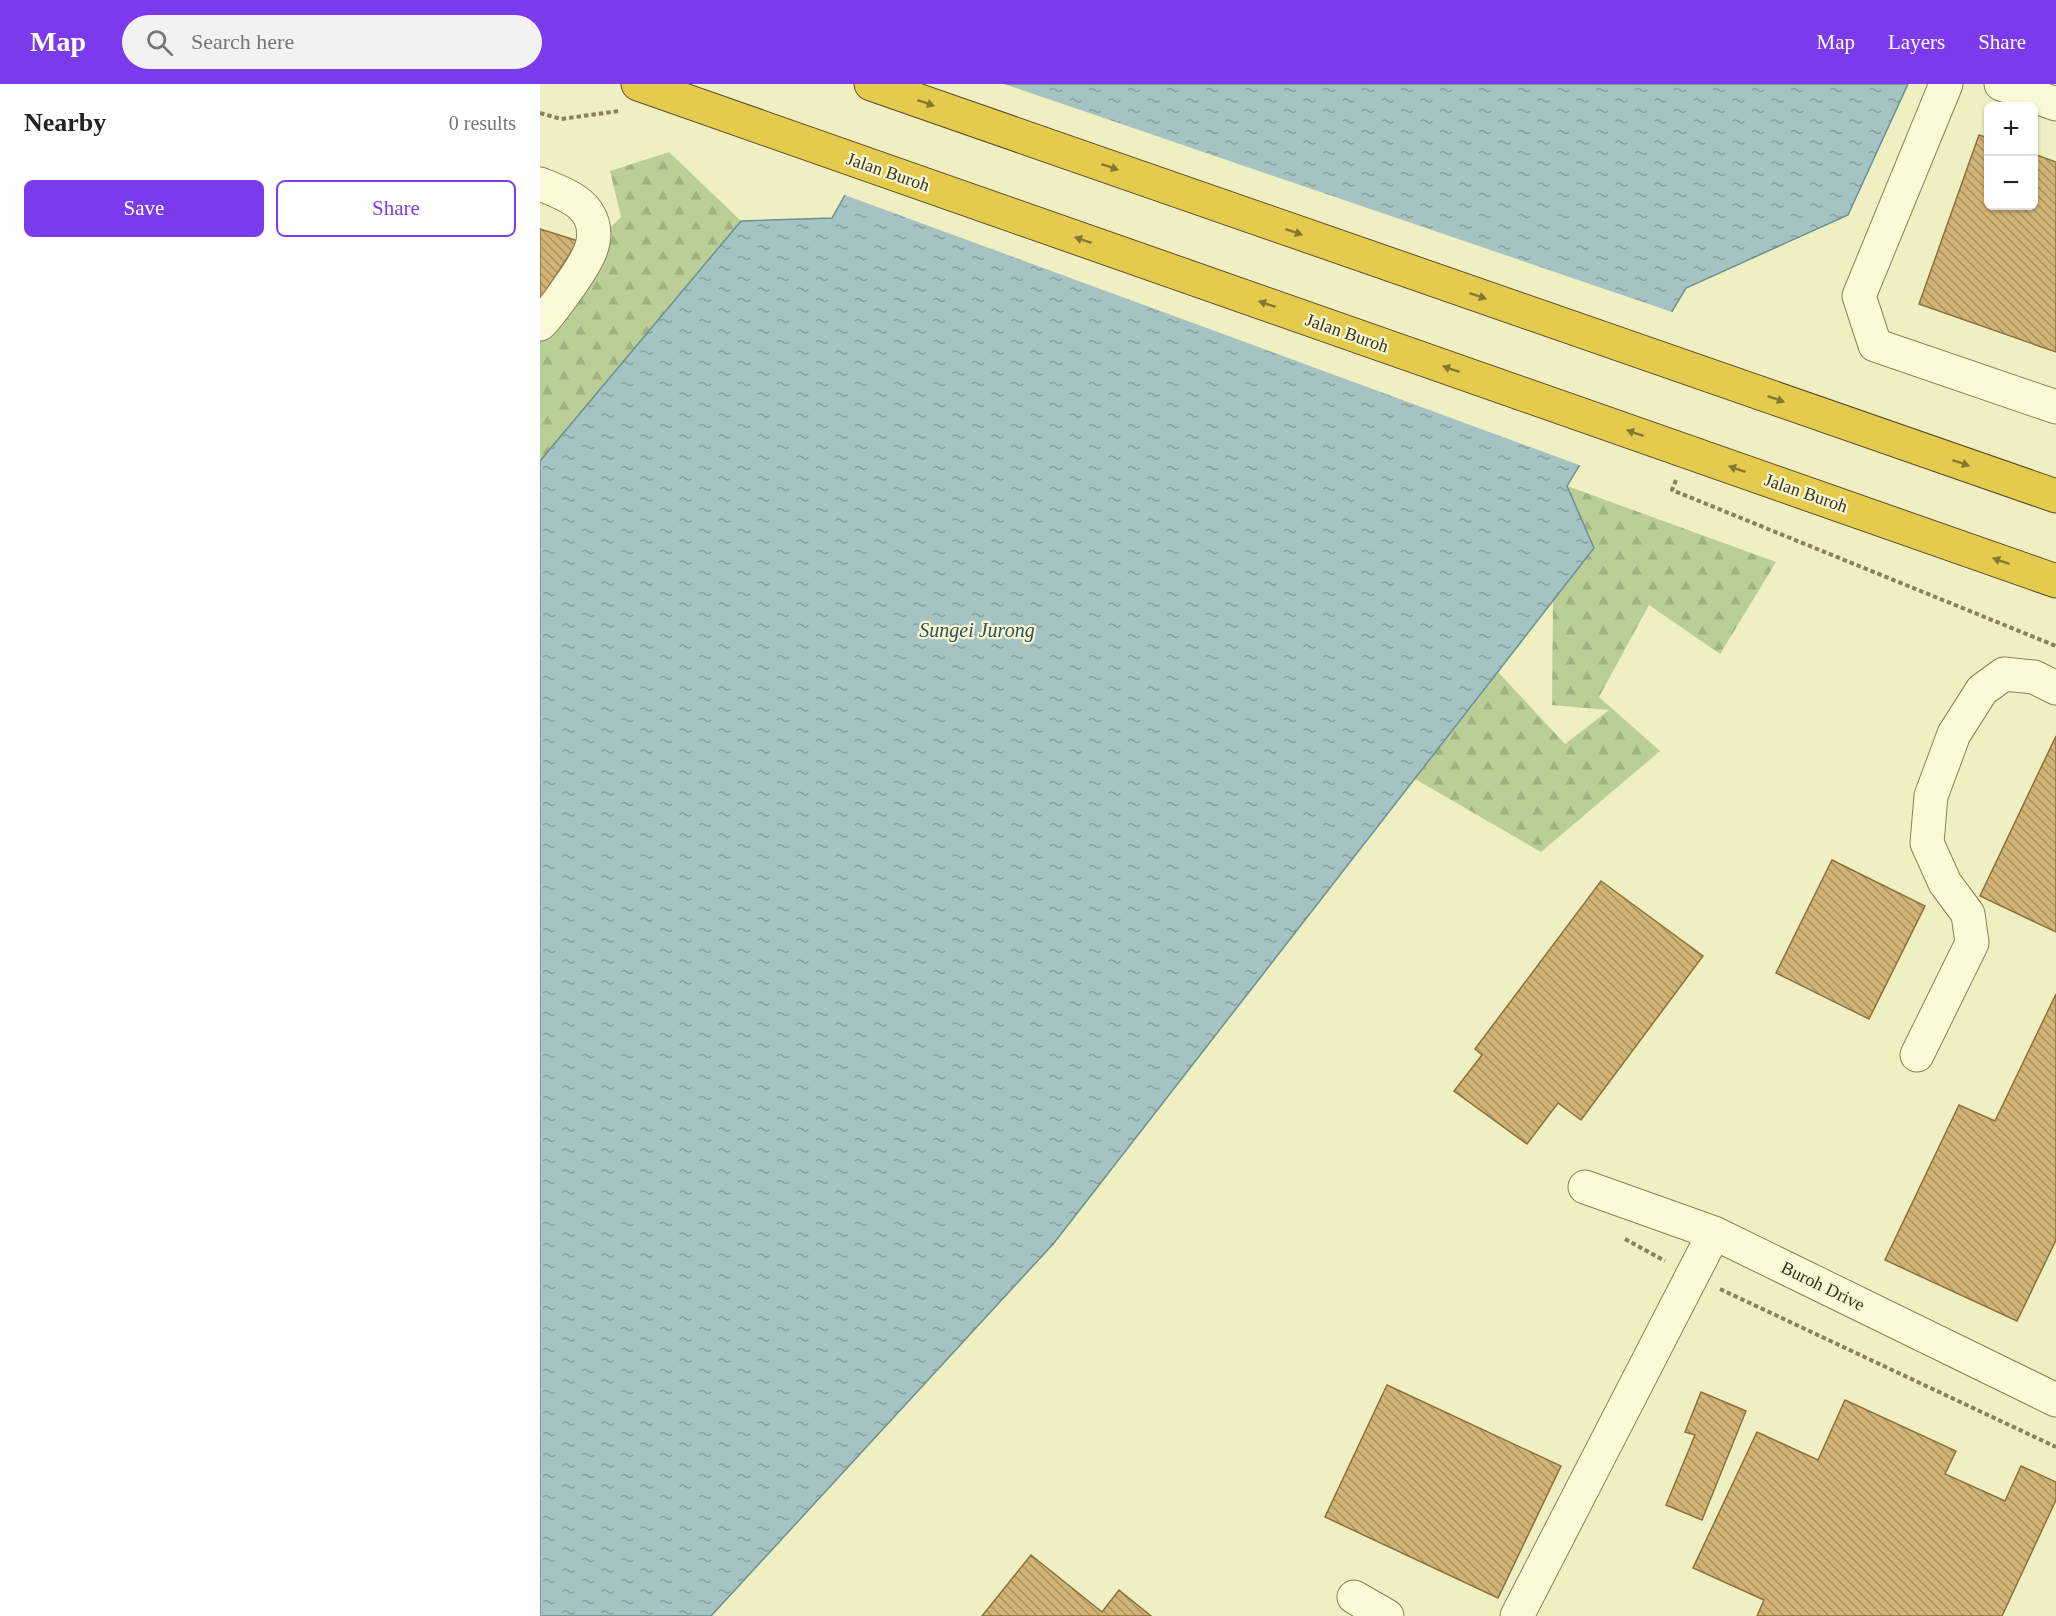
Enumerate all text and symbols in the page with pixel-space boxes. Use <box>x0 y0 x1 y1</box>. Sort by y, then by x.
search box <box>122 15 542 69</box>
text: Map <box>30 26 86 57</box>
icon: search <box>143 26 176 59</box>
text: Search here <box>191 29 294 54</box>
text: Map <box>1817 30 1855 54</box>
text: Layers <box>1888 30 1945 54</box>
text: Share <box>1978 30 2026 54</box>
one-way arrow <box>917 99 935 109</box>
map controls <box>1984 102 2038 210</box>
button: + <box>1984 102 2038 156</box>
text: Nearby <box>24 108 106 137</box>
text: 0 results <box>449 112 516 134</box>
street label: Jalan Buroh <box>844 148 932 196</box>
button: − <box>1984 156 2038 210</box>
one-way arrow <box>1101 163 1119 173</box>
button: Save <box>24 180 264 237</box>
button: Share <box>276 180 516 237</box>
one-way arrow <box>1285 227 1303 237</box>
one-way arrow <box>1074 234 1092 244</box>
one-way arrow <box>1470 291 1488 301</box>
one-way arrow <box>1258 299 1276 309</box>
street label: Jalan Buroh <box>1303 309 1391 357</box>
one-way arrow <box>1442 363 1460 373</box>
one-way arrow <box>1768 395 1786 405</box>
one-way arrow <box>1626 428 1644 438</box>
one-way arrow <box>1952 459 1970 468</box>
one-way arrow <box>1728 464 1746 474</box>
street label: Jalan Buroh <box>1762 469 1850 517</box>
one-way arrow <box>1992 556 2010 566</box>
water label: Sungei Jurong <box>919 619 1035 642</box>
street label: Buroh Drive <box>1778 1257 1868 1315</box>

